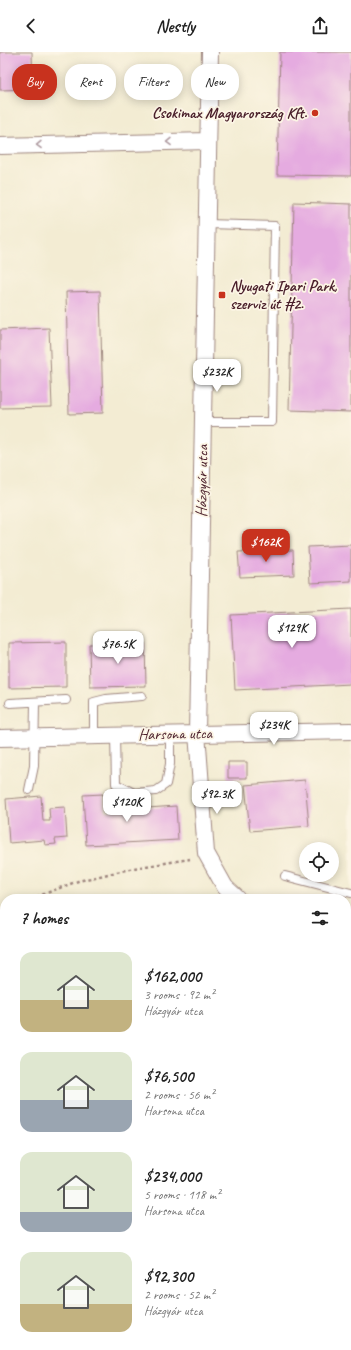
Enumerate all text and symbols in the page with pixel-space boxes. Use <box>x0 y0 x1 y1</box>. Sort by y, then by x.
icon: back <box>20 15 42 37</box>
text: Nestly <box>156 15 195 37</box>
icon: share <box>309 15 331 37</box>
chip: Buy <box>12 64 57 100</box>
chip: Rent <box>65 64 116 100</box>
chip: Filters <box>124 64 183 100</box>
chip: New <box>191 64 239 100</box>
place label: Csokimax Magyarország Kft. <box>152 103 308 123</box>
marker: Csokimax Magyarország Kft. <box>310 108 320 118</box>
one-way arrow <box>166 138 172 146</box>
one-way arrow <box>36 141 42 149</box>
place label: Nyugati Ipari Park, szerviz út #2. <box>230 276 337 314</box>
marker: Nyugati Ipari Park, szerviz út #2. <box>217 290 227 300</box>
pin: $232K <box>189 359 245 393</box>
text: $232K <box>202 364 232 380</box>
street label: Házgyár utca <box>191 443 213 517</box>
pin: $162K <box>238 529 294 563</box>
text: $162K <box>251 534 281 550</box>
pin: $129K <box>264 615 320 649</box>
text: $129K <box>277 620 307 636</box>
pin: $76.5K <box>85 631 151 665</box>
text: $76.5K <box>102 636 134 652</box>
pin: $234K <box>246 712 302 746</box>
text: $234K <box>259 717 289 733</box>
street label: Harsona utca <box>138 723 214 745</box>
pin: $92.3K <box>184 781 250 815</box>
text: $92.3K <box>201 786 233 802</box>
pin: $120K <box>99 789 155 823</box>
text: $120K <box>112 794 142 810</box>
map controls <box>299 842 339 882</box>
button: locate <box>299 842 339 882</box>
icon: filters <box>309 907 331 929</box>
text: 7 homes <box>20 908 68 929</box>
text: $162,000 <box>144 966 201 987</box>
icon: home <box>52 968 100 1016</box>
text: 3 rooms · 92 m² <box>144 987 214 1003</box>
text: Házgyár utca <box>144 1003 203 1019</box>
text: $76,500 <box>144 1066 193 1087</box>
icon: home <box>52 1068 100 1116</box>
text: 2 rooms · 56 m² <box>144 1087 214 1103</box>
text: Harsona utca <box>144 1103 204 1119</box>
text: $234,000 <box>144 1166 201 1187</box>
icon: home <box>52 1168 100 1216</box>
text: 5 rooms · 118 m² <box>144 1187 220 1203</box>
text: Harsona utca <box>144 1203 204 1219</box>
text: $92,300 <box>144 1266 193 1287</box>
icon: home <box>52 1268 100 1316</box>
text: 2 rooms · 52 m² <box>144 1287 214 1303</box>
text: Házgyár utca <box>144 1303 203 1319</box>

